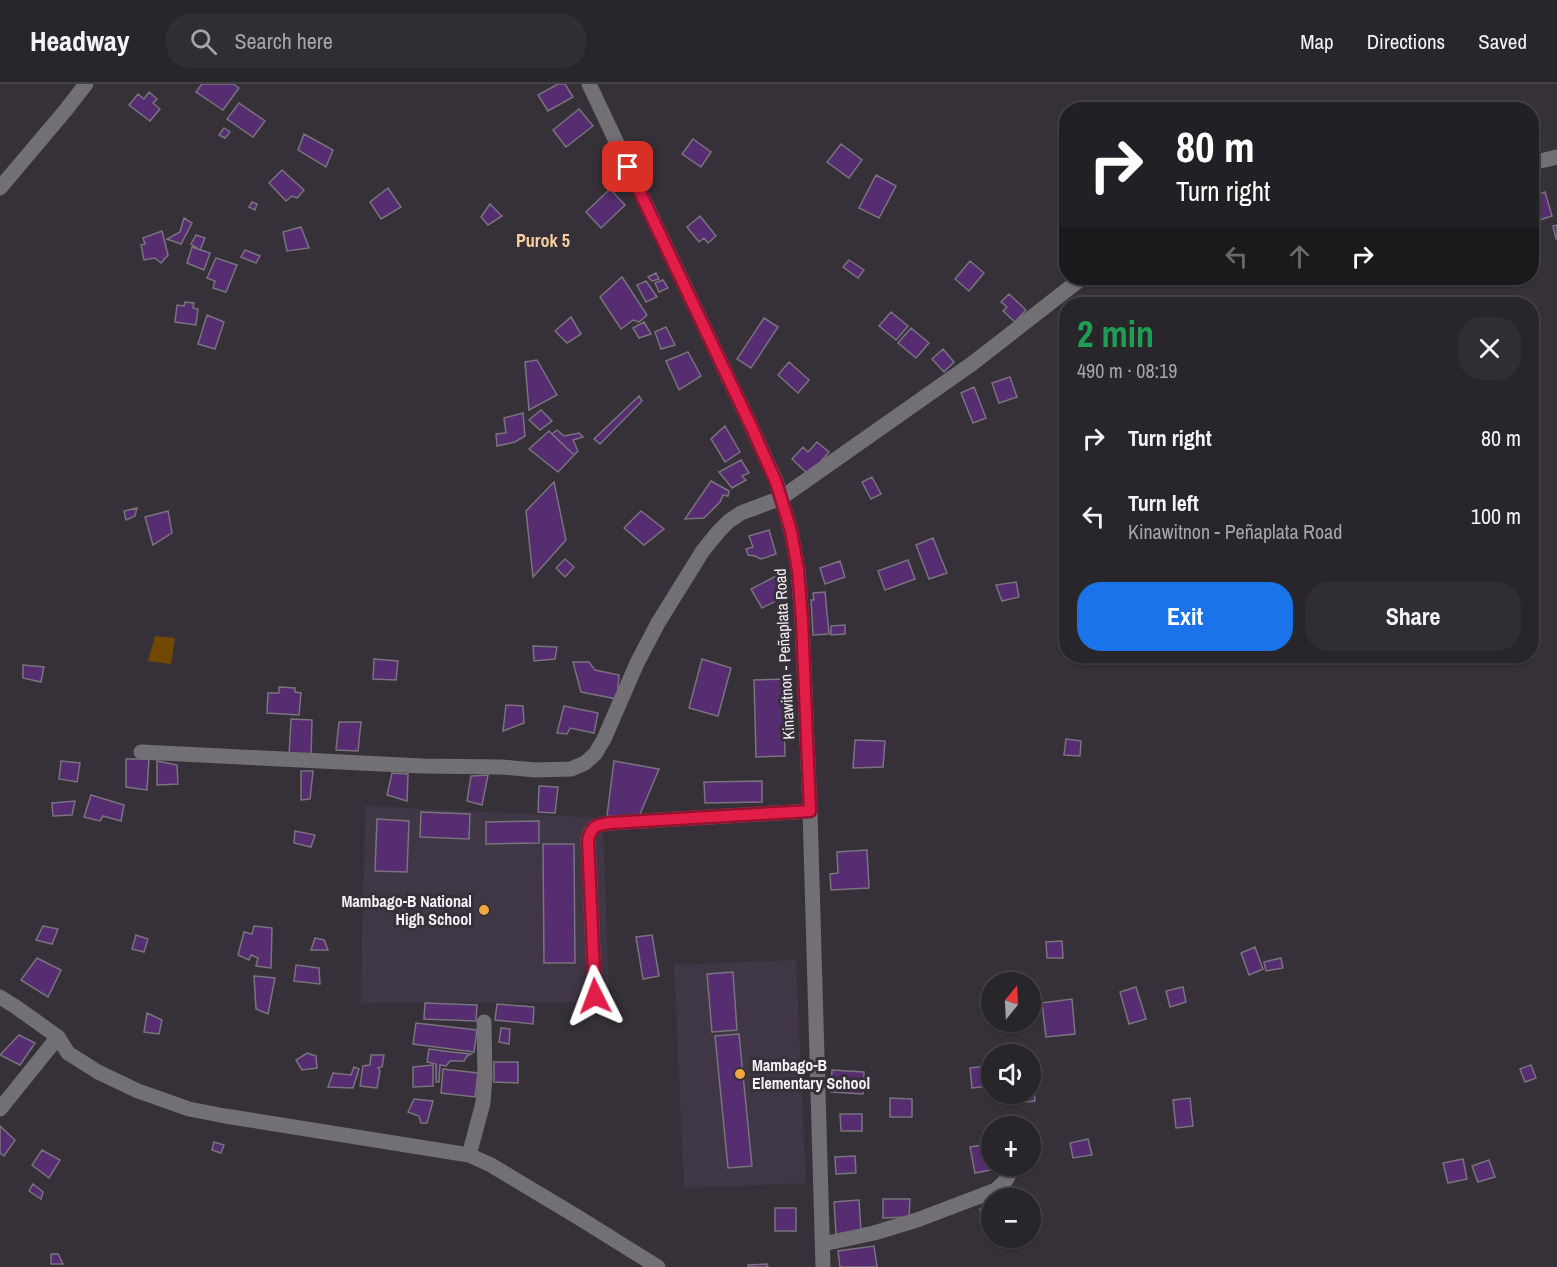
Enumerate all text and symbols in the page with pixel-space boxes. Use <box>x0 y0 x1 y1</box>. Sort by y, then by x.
search box <box>166 14 586 68</box>
text: Headway <box>30 22 130 60</box>
icon: search <box>187 25 220 58</box>
text: Search here <box>235 26 333 56</box>
text: Map <box>1300 27 1334 56</box>
text: Directions <box>1367 27 1445 56</box>
text: Saved <box>1478 27 1527 56</box>
text: 80 m <box>1176 119 1255 175</box>
icon: right <box>1077 126 1155 204</box>
pin <box>602 141 653 192</box>
icon: arrive <box>611 150 644 183</box>
text: Turn right <box>1176 173 1270 209</box>
district label: Purok 5 <box>516 228 570 253</box>
icon: left <box>1220 240 1253 273</box>
icon: ahead <box>1283 240 1316 273</box>
icon: right <box>1346 240 1379 273</box>
text: 2 min <box>1077 310 1154 358</box>
button: close <box>1458 317 1521 380</box>
text: 490 m · 08:19 <box>1077 357 1177 384</box>
icon: right <box>1077 422 1110 455</box>
text: Turn right <box>1128 423 1212 453</box>
text: 80 m <box>1481 423 1521 453</box>
text: Turn left <box>1128 488 1199 518</box>
icon: left <box>1077 500 1110 533</box>
text: 100 m <box>1471 501 1521 531</box>
text: Kinawitnon - Peñaplata Road <box>1128 518 1342 545</box>
street label: Kinawitnon - Peñaplata Road <box>769 568 799 740</box>
button: Exit <box>1077 582 1293 651</box>
button: Share <box>1305 582 1521 651</box>
place label: Mambago-B National High School <box>342 890 472 930</box>
marker: Mambago-B National High School <box>477 903 491 917</box>
position arrow <box>563 964 627 1028</box>
north arrow <box>981 972 1041 1032</box>
map controls <box>981 972 1041 1248</box>
button: sound <box>981 1044 1041 1104</box>
place label: Mambago-B Elementary School <box>752 1054 870 1094</box>
marker: Mambago-B Elementary School <box>733 1067 747 1081</box>
button: + <box>981 1116 1041 1176</box>
button: − <box>981 1188 1041 1248</box>

